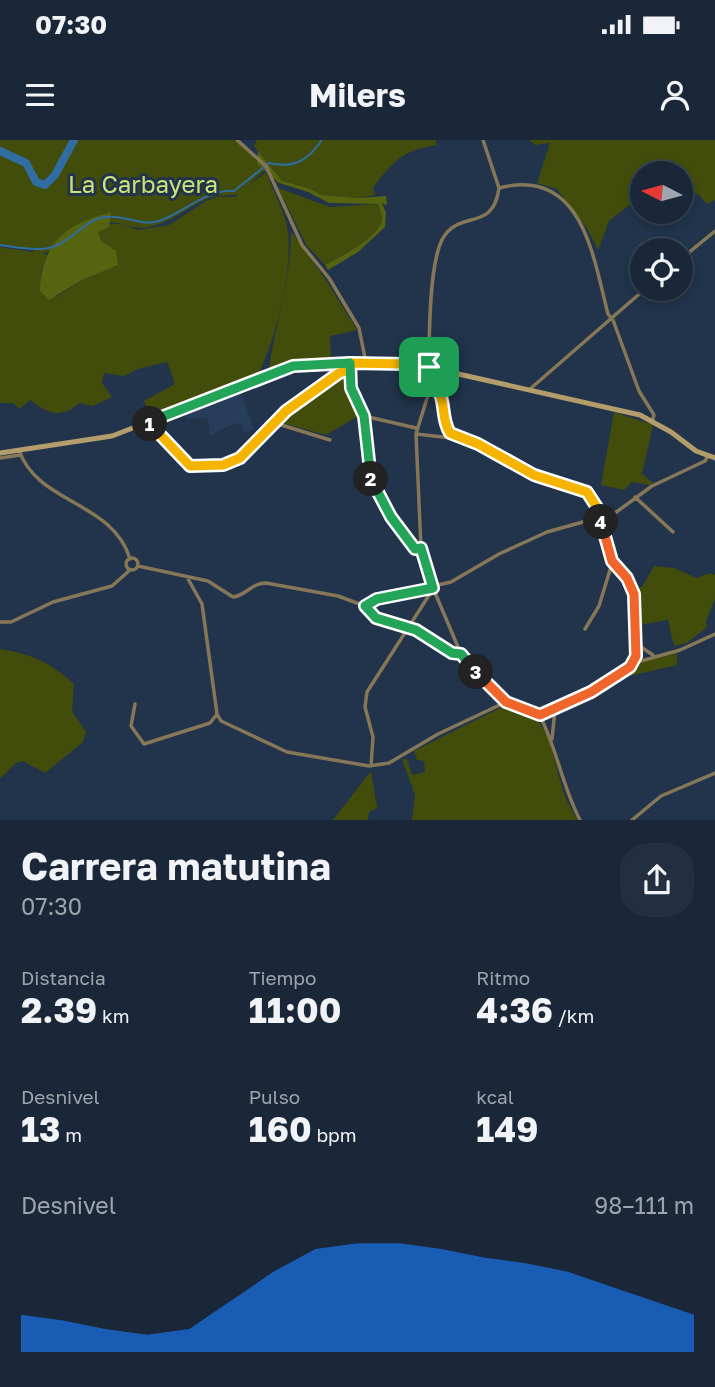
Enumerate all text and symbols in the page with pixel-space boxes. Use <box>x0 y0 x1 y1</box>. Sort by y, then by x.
text: 07:30 <box>35 9 107 40</box>
icon: menu <box>21 76 59 114</box>
text: Milers <box>309 76 406 114</box>
icon: person <box>656 76 694 114</box>
north arrow <box>630 161 693 224</box>
map controls <box>630 161 693 301</box>
park label: La Carbayera <box>68 169 218 198</box>
button: locate <box>630 238 693 301</box>
pin <box>399 337 459 397</box>
icon: arrive <box>410 348 448 386</box>
pin: 1 <box>132 406 168 442</box>
text: 1 <box>145 412 154 435</box>
pin: 2 <box>354 462 388 496</box>
text: 2 <box>365 467 376 490</box>
pin: 4 <box>584 504 618 540</box>
text: 4 <box>595 510 606 533</box>
pin: 3 <box>458 654 494 690</box>
text: 3 <box>470 660 481 683</box>
text: Carrera matutina <box>21 843 331 888</box>
button: share <box>620 843 694 917</box>
text: 07:30 <box>21 892 82 920</box>
text: Distancia <box>21 966 106 989</box>
text: Tiempo <box>249 966 316 989</box>
text: Ritmo <box>476 966 530 989</box>
text: 2.39 <box>21 989 97 1031</box>
text: 11:00 <box>249 989 341 1031</box>
text: 4:36 <box>476 989 553 1031</box>
text: km <box>97 1004 129 1027</box>
text: /km <box>553 1004 594 1027</box>
text: Desnivel <box>21 1085 100 1108</box>
text: Pulso <box>249 1085 300 1108</box>
text: kcal <box>476 1085 514 1108</box>
text: 13 <box>21 1108 60 1150</box>
text: 160 <box>249 1108 312 1150</box>
text: 149 <box>476 1108 538 1150</box>
text: m <box>60 1123 82 1146</box>
text: bpm <box>312 1123 357 1146</box>
text: Desnivel <box>21 1191 116 1219</box>
text: 98–111 m <box>594 1191 694 1219</box>

